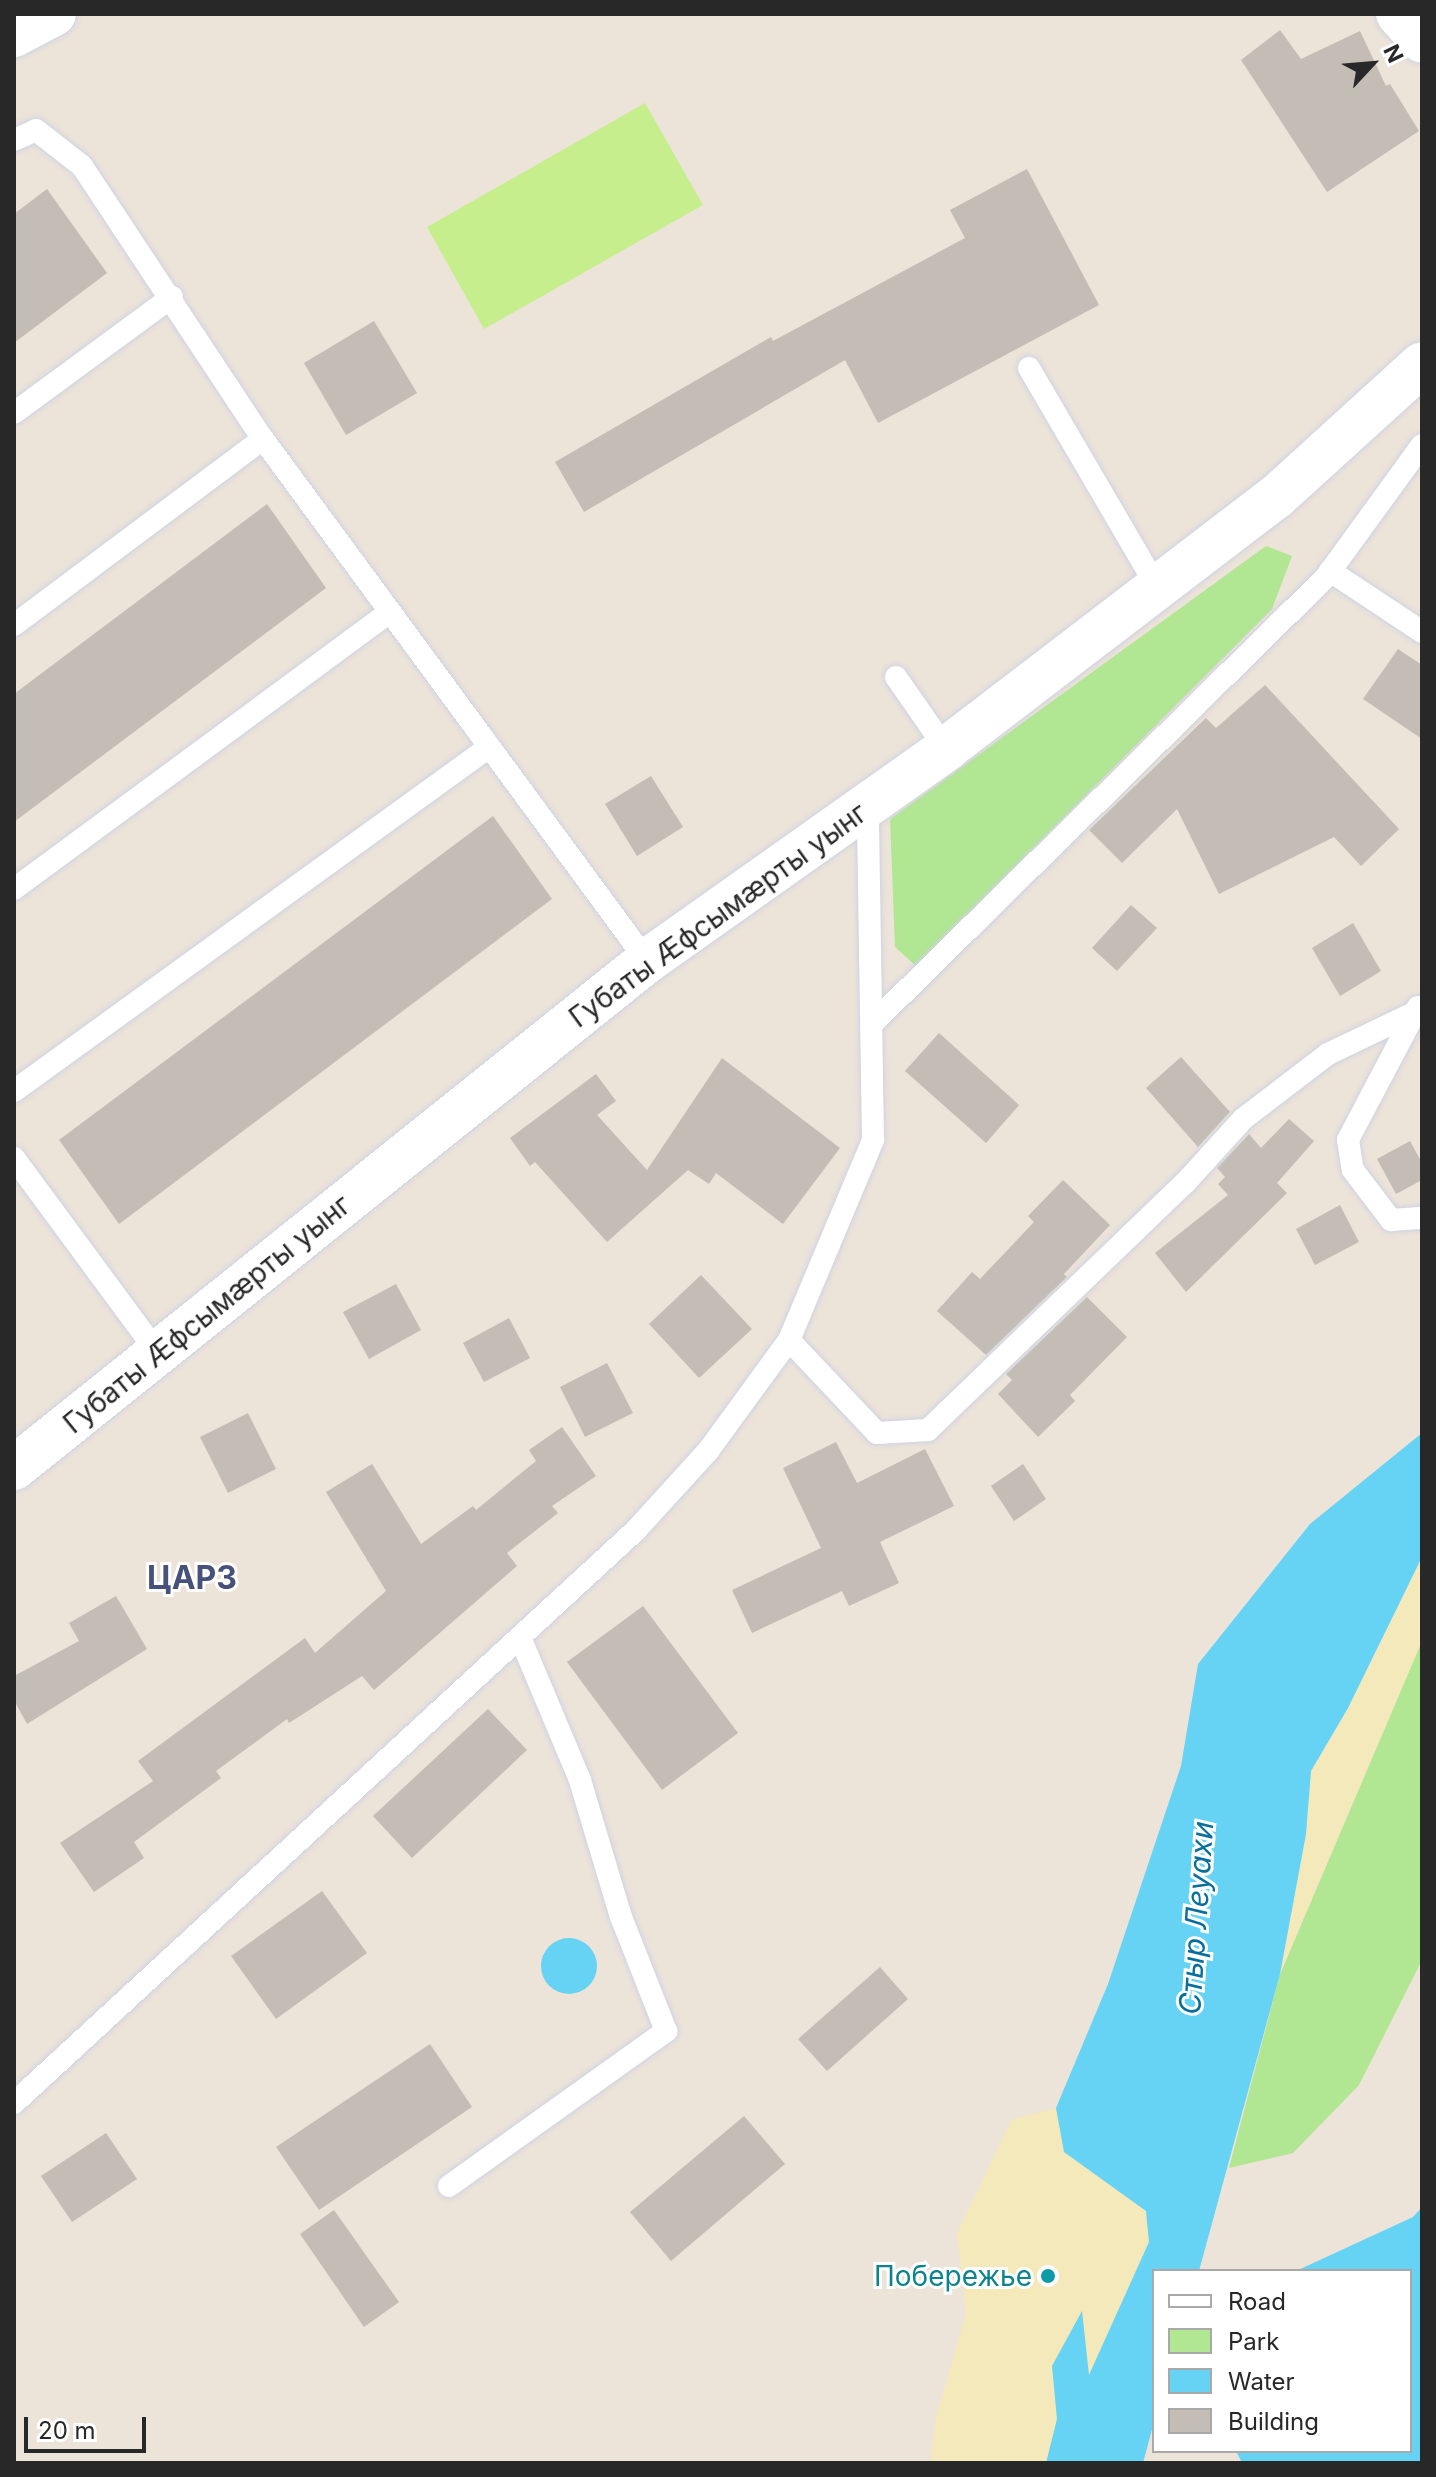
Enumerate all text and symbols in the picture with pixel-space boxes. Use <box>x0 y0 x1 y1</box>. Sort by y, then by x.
north arrow <box>1332 24 1412 104</box>
text: N <box>1378 40 1409 67</box>
street label: Губаты Æфсымæрты уынг <box>563 796 873 1034</box>
street label: Губаты Æфсымæрты уынг <box>57 1188 357 1440</box>
district label: ЦАРЗ <box>147 1559 237 1597</box>
water label: Стыр Леуахи <box>1171 1820 1221 2016</box>
place label: Побережье <box>874 2259 1032 2293</box>
marker: Побережье <box>1039 2267 1057 2285</box>
legend <box>1152 2269 1412 2453</box>
text: Road <box>1228 2287 1286 2316</box>
text: Park <box>1228 2327 1279 2356</box>
text: Water <box>1228 2367 1295 2396</box>
scale bar <box>28 2401 150 2451</box>
text: Building <box>1228 2407 1319 2436</box>
text: 20 m <box>38 2416 96 2445</box>

